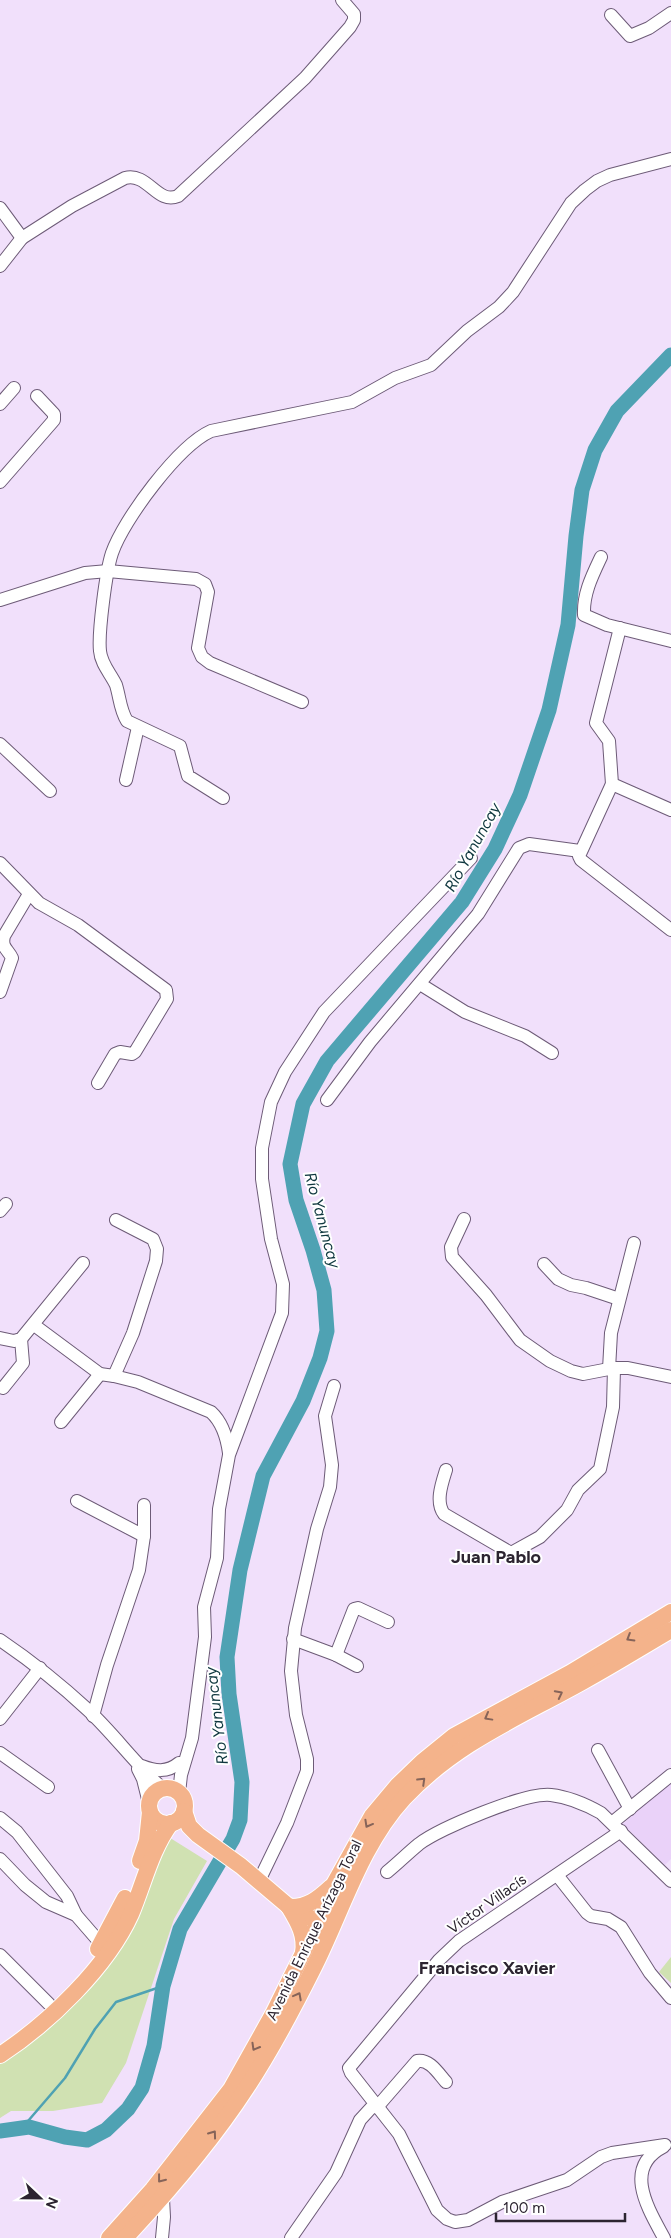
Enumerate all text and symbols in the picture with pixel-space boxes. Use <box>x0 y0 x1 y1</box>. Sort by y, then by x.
water label: Río Yanuncay <box>440 799 505 895</box>
water label: Río Yanuncay <box>301 1170 345 1271</box>
district label: Juan Pablo <box>451 1546 541 1568</box>
one-way arrow <box>626 1632 635 1642</box>
water label: Río Yanuncay <box>201 1665 232 1766</box>
one-way arrow <box>553 1690 562 1700</box>
one-way arrow <box>484 1711 493 1721</box>
one-way arrow <box>416 1778 425 1787</box>
one-way arrow <box>364 1819 374 1828</box>
street label: Avenida Enrique Arízaga Toral <box>262 1837 366 2023</box>
street label: Víctor Villacís <box>444 1870 530 1938</box>
district label: Francisco Xavier <box>419 1957 555 1979</box>
one-way arrow <box>292 1992 302 2001</box>
one-way arrow <box>251 2042 261 2051</box>
one-way arrow <box>207 2130 216 2140</box>
north arrow <box>15 2173 65 2223</box>
one-way arrow <box>158 2173 166 2182</box>
scale bar <box>496 2190 625 2222</box>
text: N <box>42 2194 61 2211</box>
text: 100 m <box>503 2199 545 2217</box>

